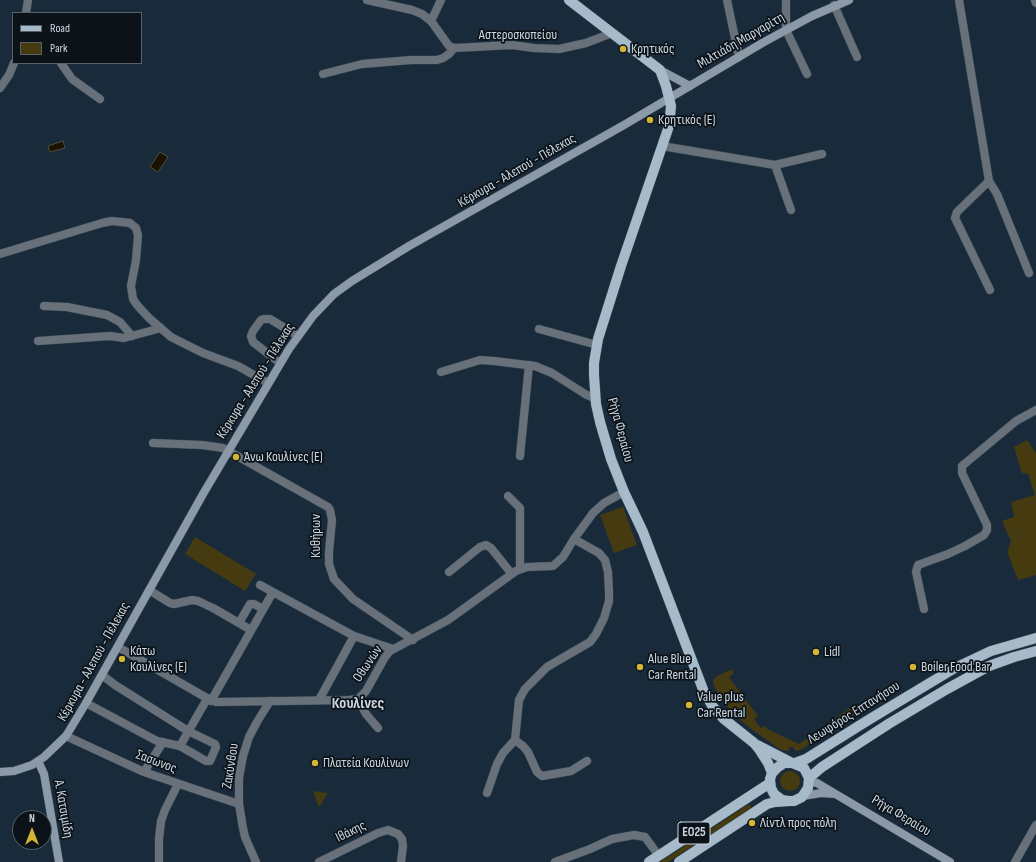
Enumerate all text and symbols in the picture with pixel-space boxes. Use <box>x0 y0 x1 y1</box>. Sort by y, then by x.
street label: Μιλτιάδη Μαργαρίτη <box>694 9 788 73</box>
legend <box>12 12 142 64</box>
text: Road <box>50 21 70 36</box>
street label: Αστεροσκοπείου <box>479 27 557 43</box>
text: Park <box>50 41 68 56</box>
place label: Κρητικός <box>631 41 674 57</box>
marker: Κρητικός <box>618 44 628 54</box>
place label: Κρητικός (E) <box>658 112 715 128</box>
marker: Κρητικός (E) <box>645 115 655 125</box>
street label: Κέρκυρα - Αλεπού - Πέλεκας <box>455 130 579 212</box>
street label: Κέρκυρα - Αλεπού - Πέλεκας <box>213 320 299 442</box>
street label: Ρήγα Φεραίου <box>603 396 637 464</box>
place label: Άνω Κουλίνες (E) <box>244 449 323 465</box>
marker: Άνω Κουλίνες (E) <box>231 452 241 462</box>
street label: Κυθήρων <box>308 514 324 558</box>
street label: Κέρκυρα - Αλεπού - Πέλεκας <box>54 600 134 724</box>
street label: Οθωνών <box>350 642 386 686</box>
place label: Κάτω Κουλίνες (E) <box>130 643 187 676</box>
place label: Lidl <box>824 644 840 660</box>
marker: Lidl <box>811 647 821 657</box>
place label: Alue Blue Car Rental <box>648 651 696 684</box>
marker: Κάτω Κουλίνες (E) <box>117 654 127 664</box>
place label: Boiler Food Bar <box>921 659 991 675</box>
marker: Alue Blue Car Rental <box>635 662 645 672</box>
marker: Boiler Food Bar <box>908 662 918 672</box>
street label: Λεωφόρος Επτανήσου <box>805 678 903 748</box>
place label: Value plus Car Rental <box>697 689 745 722</box>
district label: Κουλίνες <box>332 694 384 714</box>
marker: Value plus Car Rental <box>684 700 694 710</box>
street label: Ζακύνθου <box>219 742 243 790</box>
street label: Σασωνος <box>133 747 179 777</box>
place label: Πλατεία Κουλίνων <box>323 755 409 771</box>
marker: Πλατεία Κουλίνων <box>310 758 320 768</box>
street label: Α. Κατσιμίδη <box>50 779 76 839</box>
street label: Ρήγα Φεραίου <box>868 792 934 840</box>
north arrow <box>12 810 52 850</box>
text: N <box>29 812 35 825</box>
place label: Λίντλ προς πόλη <box>760 815 837 831</box>
street label: Ιθάκης <box>333 817 369 847</box>
marker: Λίντλ προς πόλη <box>747 818 757 828</box>
road number: ΕΟ25 <box>678 822 710 844</box>

